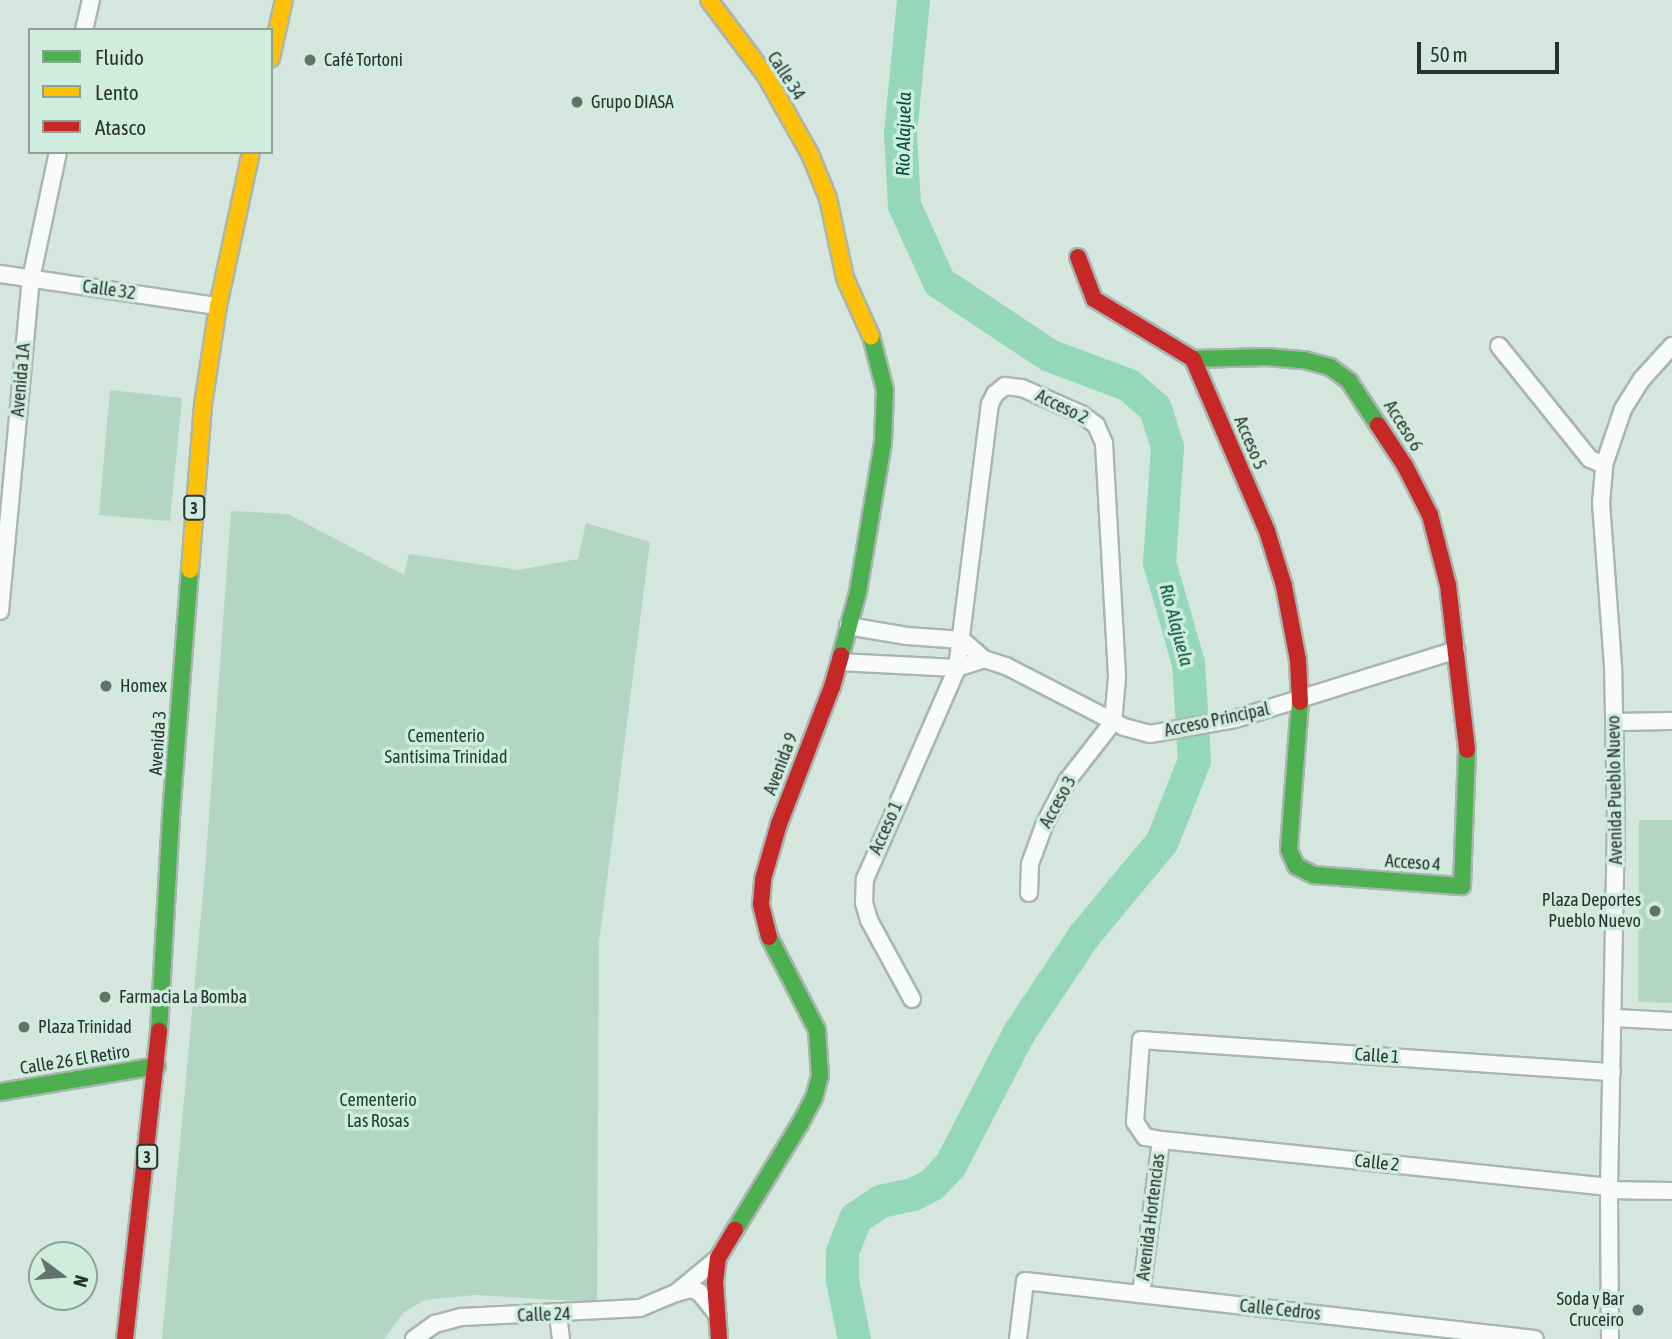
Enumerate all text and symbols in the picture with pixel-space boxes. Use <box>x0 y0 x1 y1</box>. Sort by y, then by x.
legend <box>28 28 273 154</box>
scale bar <box>1420 28 1562 72</box>
text: 50 m <box>1430 42 1468 66</box>
text: Fluido <box>95 45 144 69</box>
street label: Calle 34 <box>762 48 810 104</box>
place label: Café Tortoni <box>324 49 403 71</box>
marker: Café Tortoni <box>302 52 318 68</box>
text: Lento <box>95 80 139 104</box>
place label: Grupo DIASA <box>591 91 674 113</box>
water label: Río Alajuela <box>892 92 916 176</box>
marker: Grupo DIASA <box>569 94 585 110</box>
text: Atasco <box>95 115 146 139</box>
street label: Calle 32 <box>81 276 137 304</box>
street label: Avenida 1A <box>7 342 35 418</box>
street label: Acceso 2 <box>1032 385 1092 429</box>
street label: Acceso 6 <box>1379 397 1427 455</box>
street label: Acceso 5 <box>1229 413 1271 473</box>
road number: 3 <box>182 495 206 520</box>
water label: Río Alajuela <box>1154 581 1198 669</box>
place label: Homex <box>120 675 167 697</box>
marker: Homex <box>98 678 114 694</box>
street label: Acceso Principal <box>1162 698 1272 742</box>
street label: Avenida 3 <box>145 710 171 776</box>
street label: Avenida Pueblo Nuevo <box>1603 715 1627 865</box>
park label: Cementerio Santísima Trinidad <box>385 726 507 768</box>
street label: Avenida 9 <box>759 730 803 798</box>
street label: Acceso 3 <box>1035 772 1081 832</box>
street label: Acceso 1 <box>865 798 907 858</box>
street label: Acceso 4 <box>1384 850 1442 876</box>
place label: Plaza Deportes Pueblo Nuevo <box>1542 890 1641 932</box>
marker: Plaza Deportes Pueblo Nuevo <box>1647 903 1663 919</box>
place label: Farmacia La Bomba <box>119 986 247 1008</box>
marker: Farmacia La Bomba <box>97 989 113 1005</box>
place label: Plaza Trinidad <box>38 1016 132 1038</box>
marker: Plaza Trinidad <box>16 1019 32 1035</box>
street label: Calle 26 El Retiro <box>18 1041 132 1079</box>
street label: Calle 1 <box>1354 1044 1400 1068</box>
park label: Cementerio Las Rosas <box>339 1090 417 1132</box>
road number: 3 <box>135 1144 159 1170</box>
street label: Calle 2 <box>1354 1150 1400 1176</box>
street label: Avenida Hortencias <box>1132 1152 1170 1282</box>
north arrow <box>28 1241 98 1311</box>
text: N <box>69 1273 93 1290</box>
place label: Soda y Bar Cruceiro <box>1557 1289 1624 1332</box>
street label: Calle Cedros <box>1238 1295 1322 1325</box>
marker: Soda y Bar Cruceiro <box>1630 1302 1646 1318</box>
street label: Calle 24 <box>517 1303 571 1327</box>

